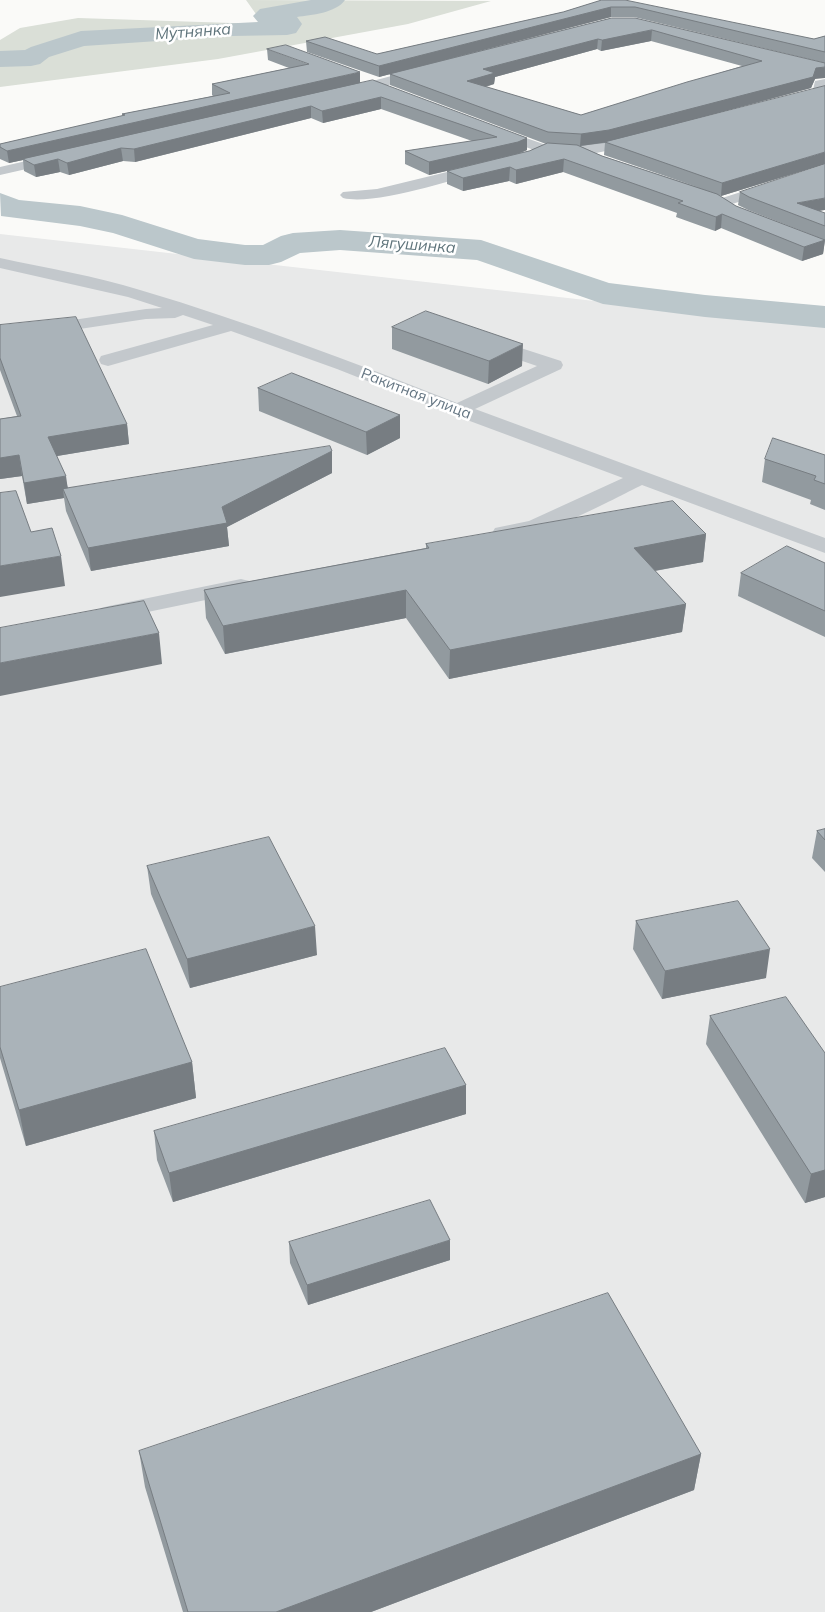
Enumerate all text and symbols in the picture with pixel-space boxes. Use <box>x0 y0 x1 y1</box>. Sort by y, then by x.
water label: Мутнянка <box>154 20 232 44</box>
water label: Лягушинка <box>368 232 456 258</box>
street label: Ракитная улица <box>358 365 474 423</box>

